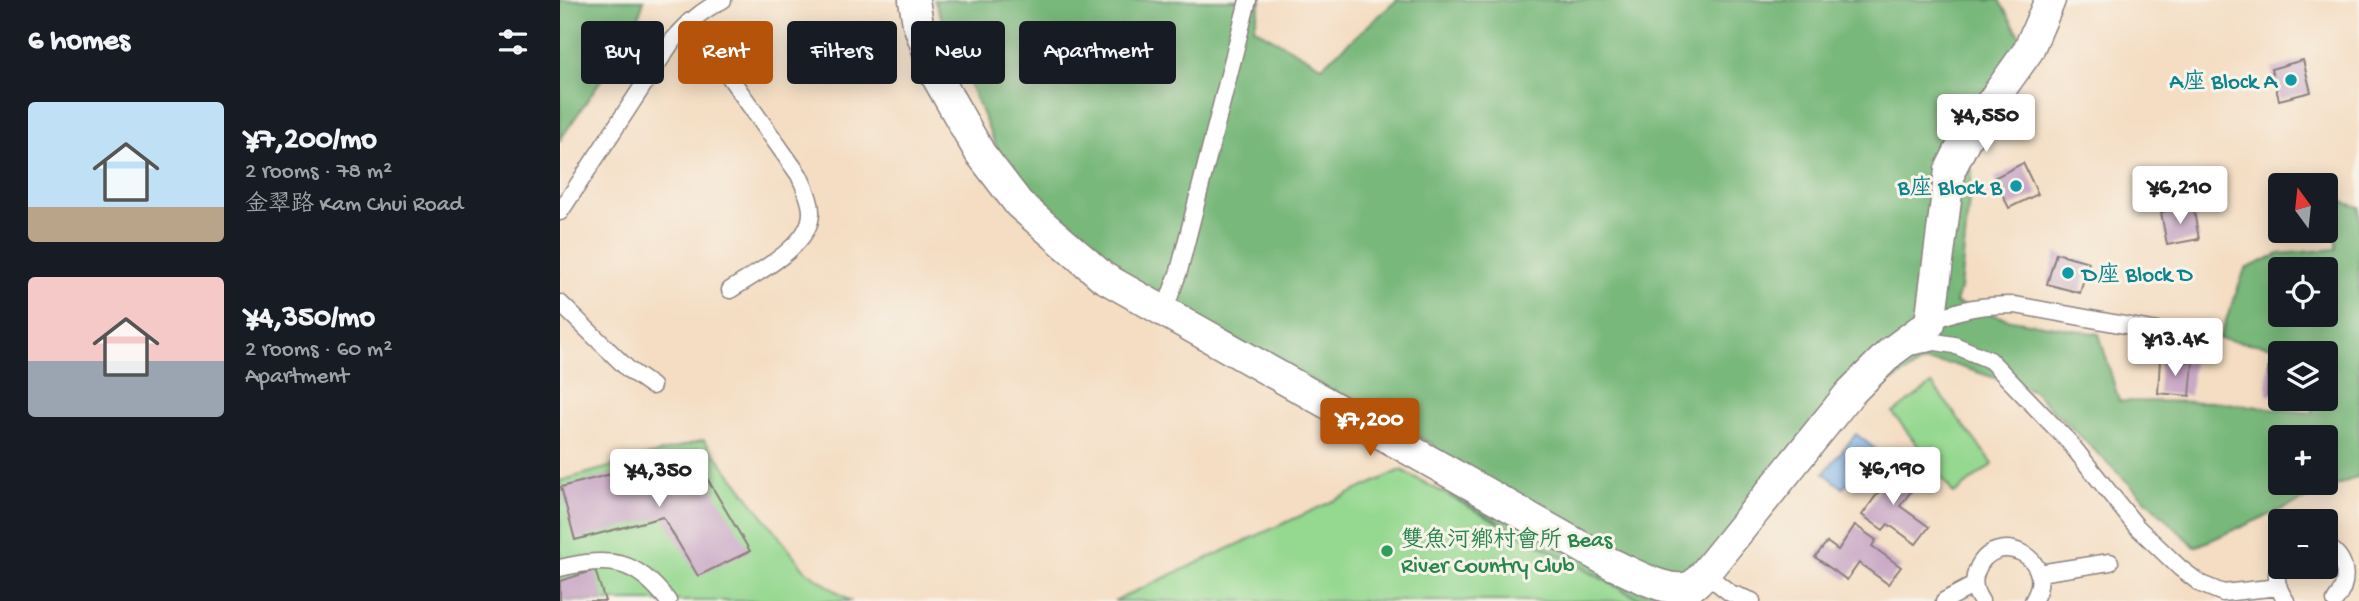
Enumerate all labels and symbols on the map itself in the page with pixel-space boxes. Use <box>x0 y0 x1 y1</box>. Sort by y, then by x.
place label: A座 Block A <box>2169 69 2278 97</box>
marker: A座 Block A <box>2283 72 2299 88</box>
pin: ¥4,550 <box>1929 94 2043 154</box>
pin: ¥6,210 <box>2123 166 2237 226</box>
north arrow <box>2268 173 2338 243</box>
place label: B座 Block B <box>1897 175 2003 203</box>
marker: B座 Block B <box>2008 178 2024 194</box>
place label: D座 Block D <box>2080 262 2194 290</box>
marker: D座 Block D <box>2060 265 2076 281</box>
pin: ¥13.4K <box>2118 318 2232 378</box>
pin: ¥7,200 <box>1313 398 1427 458</box>
pin: ¥6,190 <box>1836 448 1950 507</box>
pin: ¥4,350 <box>602 449 716 509</box>
place label: 雙魚河鄉村會所 Beas River Country Club <box>1401 526 1613 581</box>
marker: 雙魚河鄉村會所 Beas River Country Club <box>1379 543 1395 559</box>

